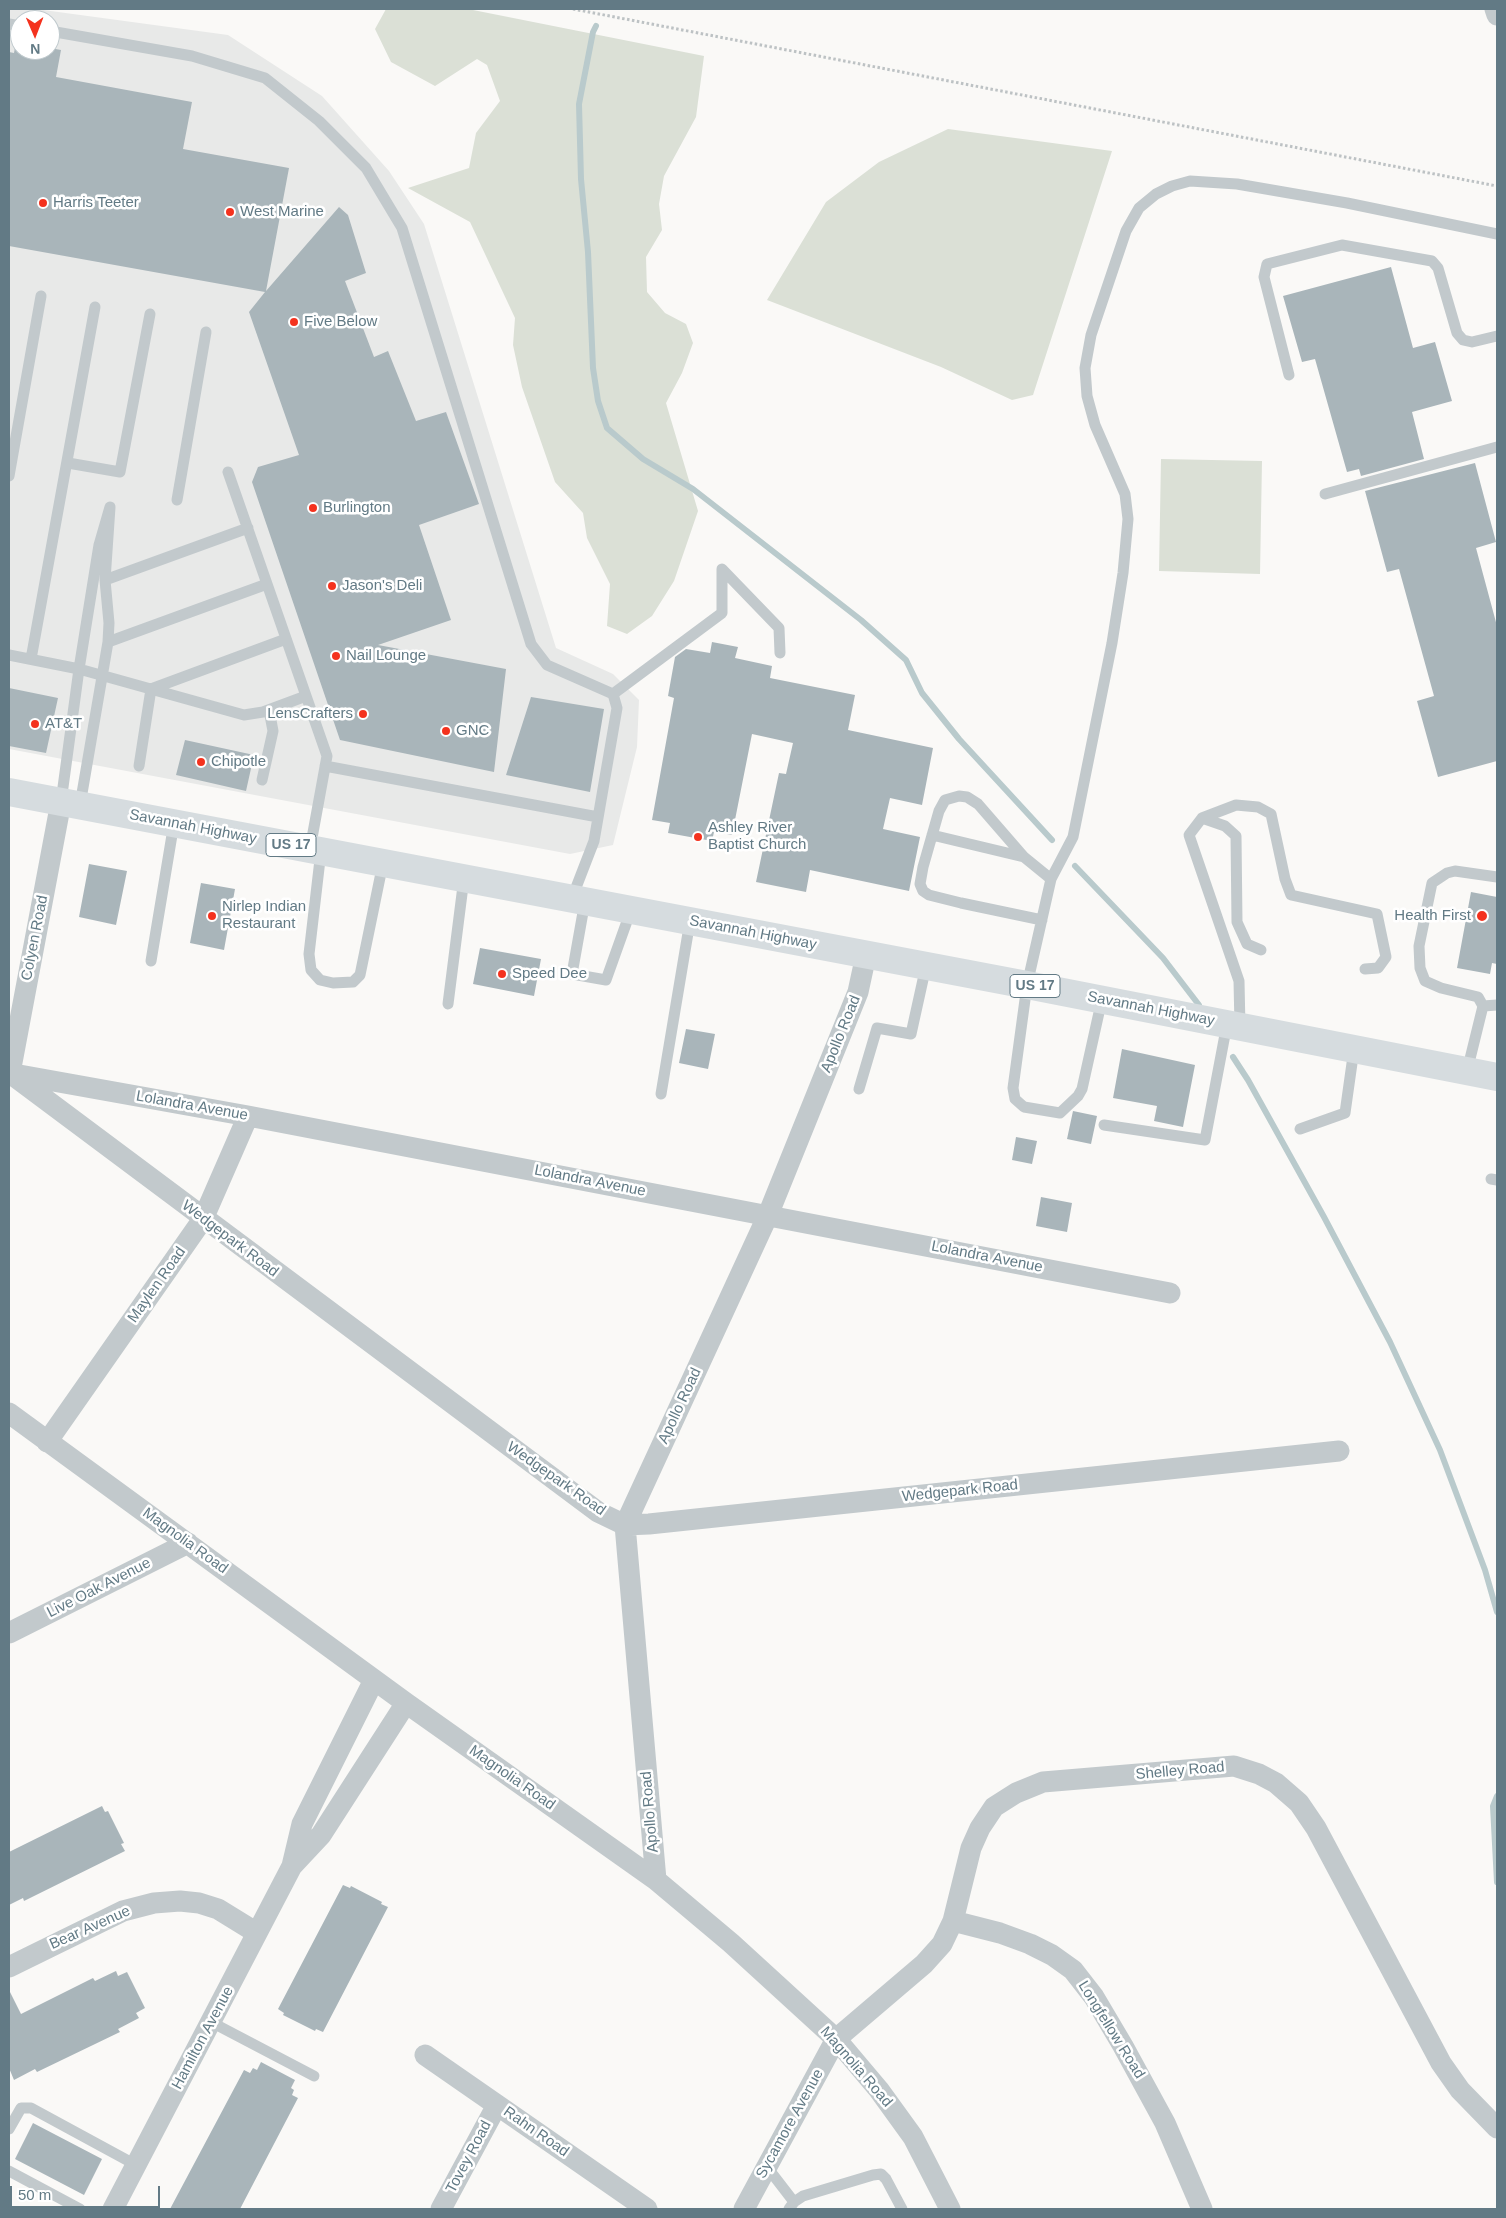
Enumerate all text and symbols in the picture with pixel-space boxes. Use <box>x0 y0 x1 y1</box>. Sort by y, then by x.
north arrow <box>10 10 60 60</box>
text: N <box>30 41 40 57</box>
place label: Harris Teeter <box>53 194 139 212</box>
marker: Harris Teeter <box>37 197 49 209</box>
place label: West Marine <box>240 203 324 221</box>
marker: West Marine <box>224 206 236 218</box>
place label: Five Below <box>304 313 377 331</box>
marker: Five Below <box>288 316 300 328</box>
place label: Burlington <box>323 499 391 517</box>
marker: Burlington <box>307 502 319 514</box>
place label: Jason's Deli <box>342 577 422 595</box>
marker: Jason's Deli <box>326 580 338 592</box>
place label: Nail Lounge <box>346 647 426 665</box>
marker: Nail Lounge <box>330 650 342 662</box>
place label: LensCrafters <box>267 705 353 723</box>
marker: LensCrafters <box>357 708 369 720</box>
place label: AT&T <box>45 715 82 733</box>
marker: AT&T <box>29 718 41 730</box>
place label: GNC <box>456 722 489 740</box>
marker: GNC <box>440 725 452 737</box>
place label: Chipotle <box>211 753 266 771</box>
marker: Chipotle <box>195 756 207 768</box>
street label: Savannah Highway <box>128 806 258 848</box>
place label: Ashley River Baptist Church <box>708 819 806 854</box>
marker: Ashley River Baptist Church <box>692 831 704 843</box>
road number: US 17 <box>266 834 316 856</box>
street label: Colyen Road <box>18 894 52 982</box>
place label: Nirlep Indian Restaurant <box>222 898 306 933</box>
place label: Health First <box>1394 907 1471 925</box>
marker: Health First <box>1475 909 1489 923</box>
marker: Nirlep Indian Restaurant <box>206 910 218 922</box>
street label: Savannah Highway <box>688 912 818 954</box>
place label: Speed Dee <box>512 965 587 983</box>
marker: Speed Dee <box>496 968 508 980</box>
road number: US 17 <box>1010 974 1060 998</box>
street label: Savannah Highway <box>1086 988 1216 1030</box>
street label: Apollo Road <box>817 993 865 1075</box>
street label: Lolandra Avenue <box>135 1087 249 1125</box>
street label: Lolandra Avenue <box>533 1161 647 1201</box>
street label: Wedgepark Road <box>178 1197 282 1281</box>
street label: Lolandra Avenue <box>930 1237 1044 1277</box>
street label: Maylen Road <box>124 1244 190 1326</box>
street label: Apollo Road <box>655 1365 705 1447</box>
street label: Wedgepark Road <box>503 1438 609 1520</box>
street label: Wedgepark Road <box>901 1476 1019 1506</box>
street label: Magnolia Road <box>139 1504 231 1578</box>
street label: Live Oak Avenue <box>44 1554 154 1622</box>
street label: Magnolia Road <box>466 1742 558 1814</box>
street label: Shelley Road <box>1135 1758 1225 1784</box>
street label: Apollo Road <box>637 1771 663 1853</box>
street label: Bear Avenue <box>47 1902 133 1954</box>
street label: Longfellow Road <box>1074 1978 1148 2082</box>
street label: Hamilton Avenue <box>168 1983 238 2093</box>
street label: Magnolia Road <box>816 2023 896 2111</box>
street label: Sycamore Avenue <box>752 2066 828 2182</box>
street label: Rahn Road <box>500 2103 572 2161</box>
street label: Tovey Road <box>442 2118 496 2196</box>
scale bar <box>12 2176 162 2208</box>
text: 50 m <box>18 2186 51 2203</box>

